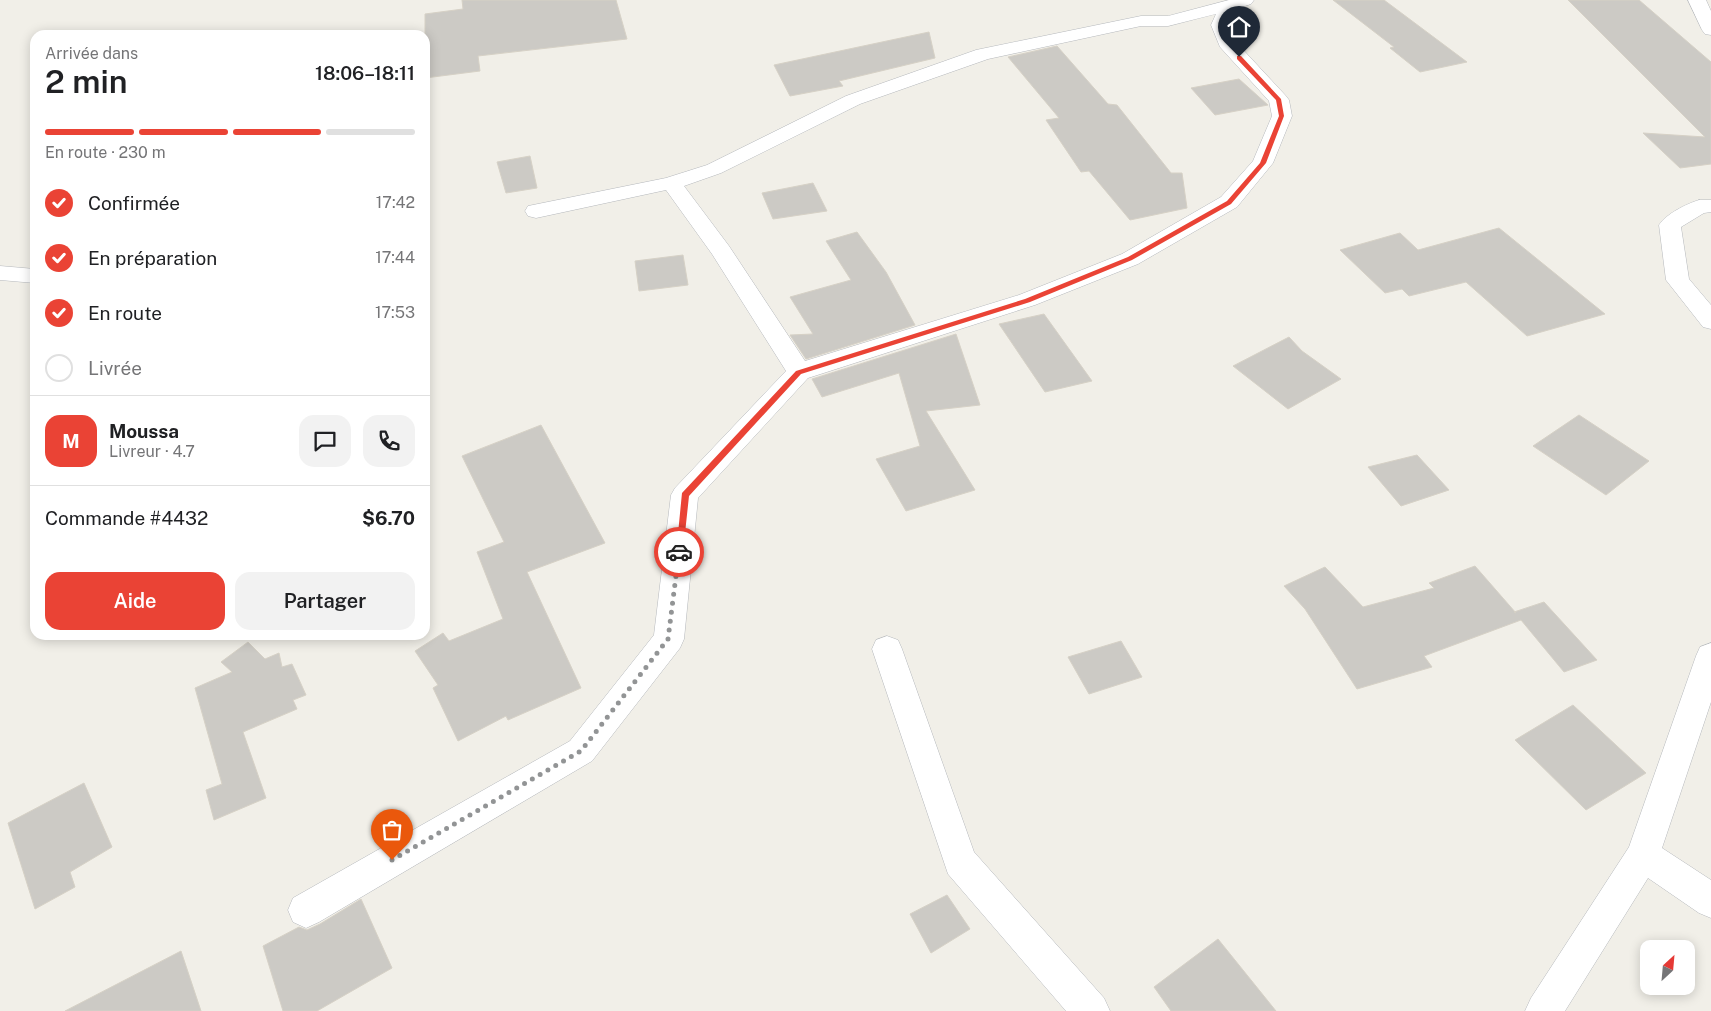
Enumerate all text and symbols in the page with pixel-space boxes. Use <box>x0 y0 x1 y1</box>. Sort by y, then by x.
pin <box>1218 6 1260 57</box>
icon: home <box>1225 13 1253 41</box>
text: Arrivée dans <box>45 44 138 63</box>
text: 18:06–18:11 <box>315 62 415 84</box>
text: 2 min <box>45 63 128 100</box>
text: En route · 230 m <box>45 143 166 162</box>
icon: check <box>45 189 73 217</box>
text: Confirmée <box>88 192 180 214</box>
text: 17:42 <box>376 193 415 212</box>
icon: check <box>45 244 73 272</box>
text: En préparation <box>88 247 217 269</box>
text: 17:44 <box>375 248 415 267</box>
icon: check <box>45 299 73 327</box>
text: En route <box>88 302 162 324</box>
text: 17:53 <box>375 303 415 322</box>
text: Livrée <box>88 357 142 379</box>
button: chat <box>299 415 351 467</box>
button: phone <box>363 415 415 467</box>
text: Moussa <box>109 420 179 442</box>
text: M <box>62 430 80 452</box>
text: Livreur · 4.7 <box>109 442 195 461</box>
text: Commande #4432 <box>45 507 208 529</box>
text: $6.70 <box>362 507 415 529</box>
courier <box>654 527 704 577</box>
icon: car <box>665 538 693 566</box>
button: Aide <box>45 572 225 630</box>
button: Partager <box>235 572 415 630</box>
pin <box>371 809 413 860</box>
icon: bag <box>378 816 406 844</box>
north arrow <box>1640 940 1695 995</box>
map controls <box>1640 940 1695 995</box>

